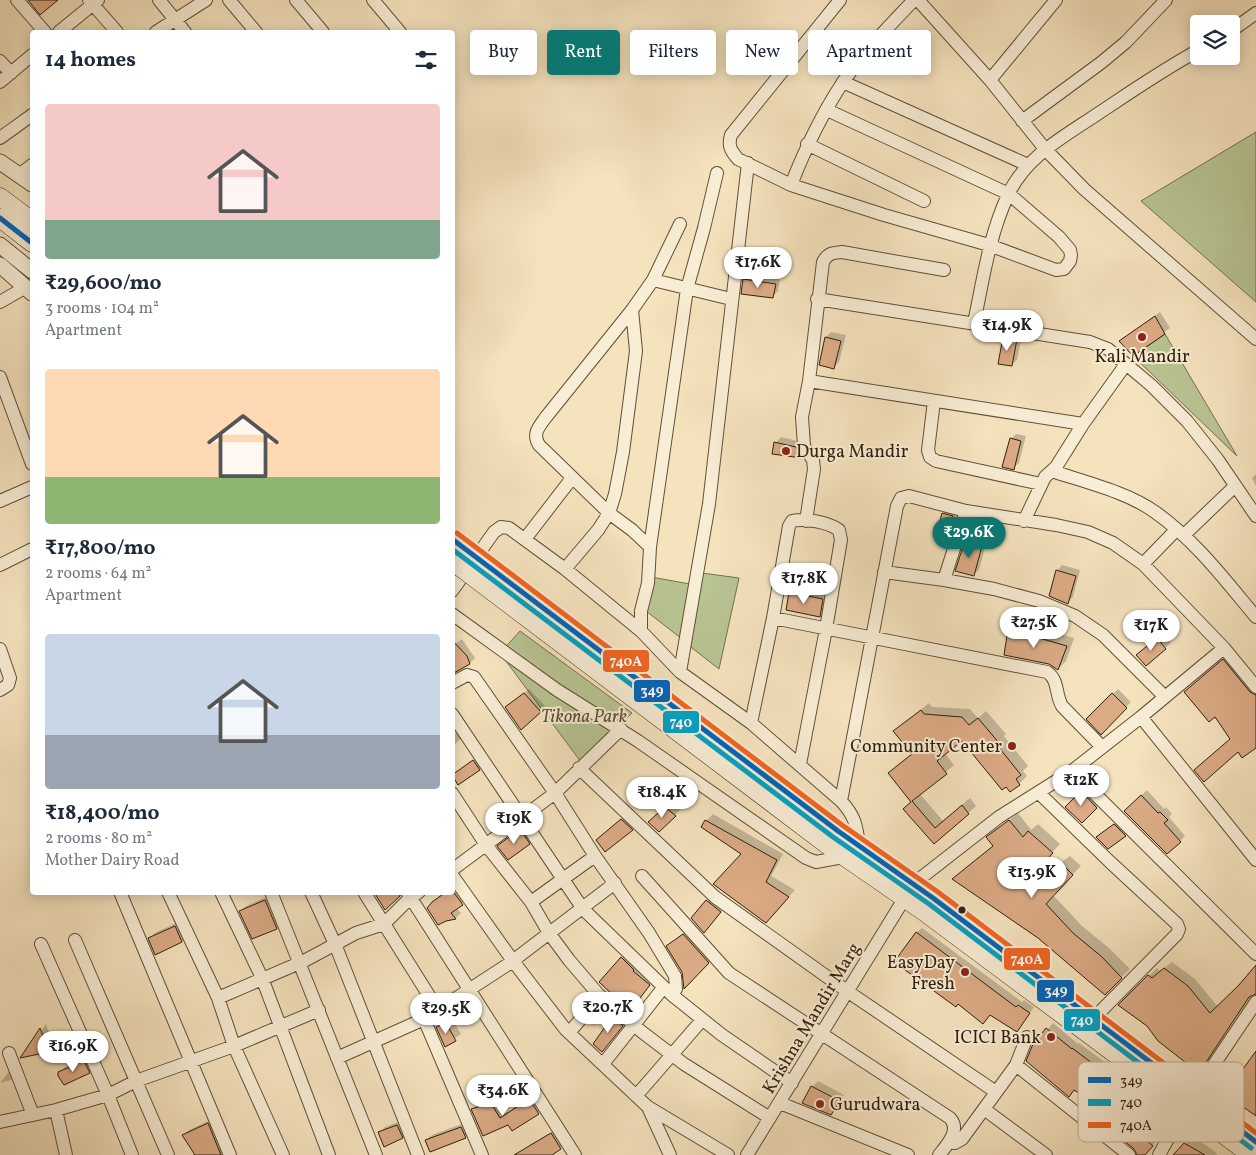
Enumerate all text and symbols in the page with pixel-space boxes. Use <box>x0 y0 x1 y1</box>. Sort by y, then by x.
map controls <box>1190 15 1240 65</box>
button: layers <box>1190 15 1240 65</box>
chip: Buy <box>470 30 537 75</box>
chip: Rent <box>547 30 620 75</box>
chip: Filters <box>630 30 716 75</box>
chip: New <box>726 30 798 75</box>
chip: Apartment <box>808 30 931 75</box>
text: 14 homes <box>45 46 136 75</box>
icon: filters <box>412 46 440 74</box>
icon: home <box>198 136 288 226</box>
pin: ₹17.6K <box>717 246 799 289</box>
text: ₹17.6K <box>735 252 781 274</box>
text: ₹29,600/mo <box>45 269 162 298</box>
text: 3 rooms · 104 m² <box>45 298 159 320</box>
pin: ₹14.9K <box>966 310 1048 352</box>
text: ₹14.9K <box>982 315 1032 337</box>
text: Apartment <box>45 320 122 342</box>
marker: Kali Mandir <box>1136 331 1148 343</box>
place label: Kali Mandir <box>1094 345 1190 370</box>
icon: home <box>198 401 288 491</box>
place label: Durga Mandir <box>796 440 909 465</box>
marker: Durga Mandir <box>780 445 792 457</box>
pin: ₹29.6K <box>928 516 1010 559</box>
text: ₹29.6K <box>944 522 994 544</box>
text: ₹17,800/mo <box>45 534 155 563</box>
pin: ₹17.8K <box>763 562 845 605</box>
text: 2 rooms · 64 m² <box>45 563 152 585</box>
text: ₹17.8K <box>781 568 827 590</box>
text: Apartment <box>45 585 122 607</box>
pin: ₹27.5K <box>993 606 1075 649</box>
pin: ₹17K <box>1121 610 1181 652</box>
text: ₹27.5K <box>1011 612 1057 634</box>
text: ₹17K <box>1134 615 1168 637</box>
line badge: 740A <box>602 649 650 673</box>
text: 740A <box>610 653 642 672</box>
icon: home <box>198 666 288 756</box>
line badge: 349 <box>633 679 671 703</box>
text: 349 <box>640 682 664 701</box>
park label: Tikona Park <box>541 705 627 730</box>
line badge: 740 <box>662 710 700 734</box>
text: 740 <box>670 714 693 733</box>
place label: Community Center <box>850 735 1002 760</box>
marker: Community Center <box>1006 740 1018 752</box>
pin: ₹12K <box>1051 764 1111 807</box>
text: ₹12K <box>1063 770 1099 792</box>
pin: ₹18.4K <box>621 776 703 819</box>
text: ₹18.4K <box>637 782 687 804</box>
text: ₹18,400/mo <box>45 799 159 828</box>
pin: ₹19K <box>484 802 544 845</box>
text: ₹19K <box>496 808 532 830</box>
text: 2 rooms · 80 m² <box>45 828 152 850</box>
text: Mother Dairy Road <box>45 850 179 872</box>
pin: ₹13.9K <box>991 856 1073 899</box>
text: ₹13.9K <box>1008 862 1056 884</box>
unlabelled marker <box>957 905 967 915</box>
street label: Krishna Mandir Marg <box>757 938 867 1099</box>
line badge: 740A <box>1003 947 1051 971</box>
place label: EasyDay Fresh <box>887 951 955 997</box>
text: 740A <box>1011 951 1043 970</box>
marker: EasyDay Fresh <box>959 966 971 978</box>
line badge: 349 <box>1036 979 1075 1003</box>
text: 349 <box>1044 982 1068 1001</box>
pin: ₹29.5K <box>405 992 487 1035</box>
pin: ₹20.7K <box>567 992 649 1034</box>
text: ₹20.7K <box>583 997 633 1019</box>
text: ₹29.5K <box>421 998 471 1020</box>
line badge: 740 <box>1063 1008 1101 1032</box>
text: 740 <box>1071 1012 1094 1031</box>
place label: ICICI Bank <box>954 1026 1041 1051</box>
pin: ₹16.9K <box>32 1030 114 1073</box>
marker: ICICI Bank <box>1045 1031 1057 1043</box>
text: ₹16.9K <box>48 1036 98 1058</box>
legend <box>1078 1062 1244 1142</box>
text: 349 <box>1120 1072 1142 1091</box>
pin: ₹34.6K <box>462 1074 544 1117</box>
text: ₹34.6K <box>477 1080 529 1102</box>
place label: Gurudwara <box>830 1093 921 1118</box>
text: 740 <box>1120 1094 1142 1113</box>
marker: Gurudwara <box>814 1098 826 1110</box>
text: 740A <box>1120 1117 1152 1136</box>

